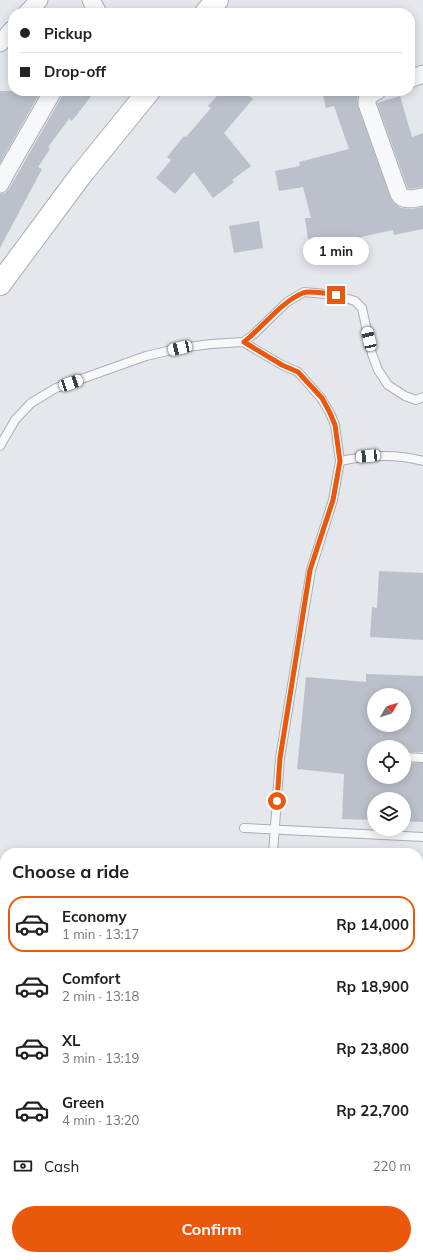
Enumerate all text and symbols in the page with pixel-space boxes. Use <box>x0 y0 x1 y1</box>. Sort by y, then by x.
text: Pickup <box>44 24 92 43</box>
text: Drop-off <box>44 62 106 81</box>
callout: 1 min <box>303 237 369 265</box>
text: 1 min <box>319 243 353 259</box>
route end <box>327 286 345 304</box>
car <box>360 326 378 352</box>
car <box>167 339 193 357</box>
car <box>58 373 84 393</box>
car <box>356 449 380 463</box>
north arrow <box>367 688 411 732</box>
map controls <box>367 688 411 836</box>
button: locate <box>367 740 411 784</box>
route start <box>268 792 286 810</box>
button: layers <box>367 792 411 836</box>
text: Choose a ride <box>12 860 129 883</box>
icon: car <box>14 906 50 942</box>
text: Economy <box>62 907 127 926</box>
text: Rp 14,000 <box>336 915 409 934</box>
text: 1 min · 13:17 <box>62 926 139 942</box>
icon: car <box>14 968 50 1004</box>
text: Comfort <box>62 969 120 988</box>
text: Rp 18,900 <box>336 977 409 996</box>
text: 2 min · 13:18 <box>62 988 139 1004</box>
icon: car <box>14 1030 50 1066</box>
text: XL <box>62 1031 80 1050</box>
text: Rp 23,800 <box>336 1039 409 1058</box>
text: 3 min · 13:19 <box>62 1050 139 1066</box>
icon: car <box>14 1092 50 1128</box>
text: Green <box>62 1093 104 1112</box>
text: Rp 22,700 <box>336 1101 409 1120</box>
text: 4 min · 13:20 <box>62 1112 139 1128</box>
icon: cash <box>12 1155 34 1177</box>
text: Cash <box>44 1157 79 1176</box>
text: 220 m <box>373 1158 411 1174</box>
button: Confirm <box>12 1206 411 1252</box>

